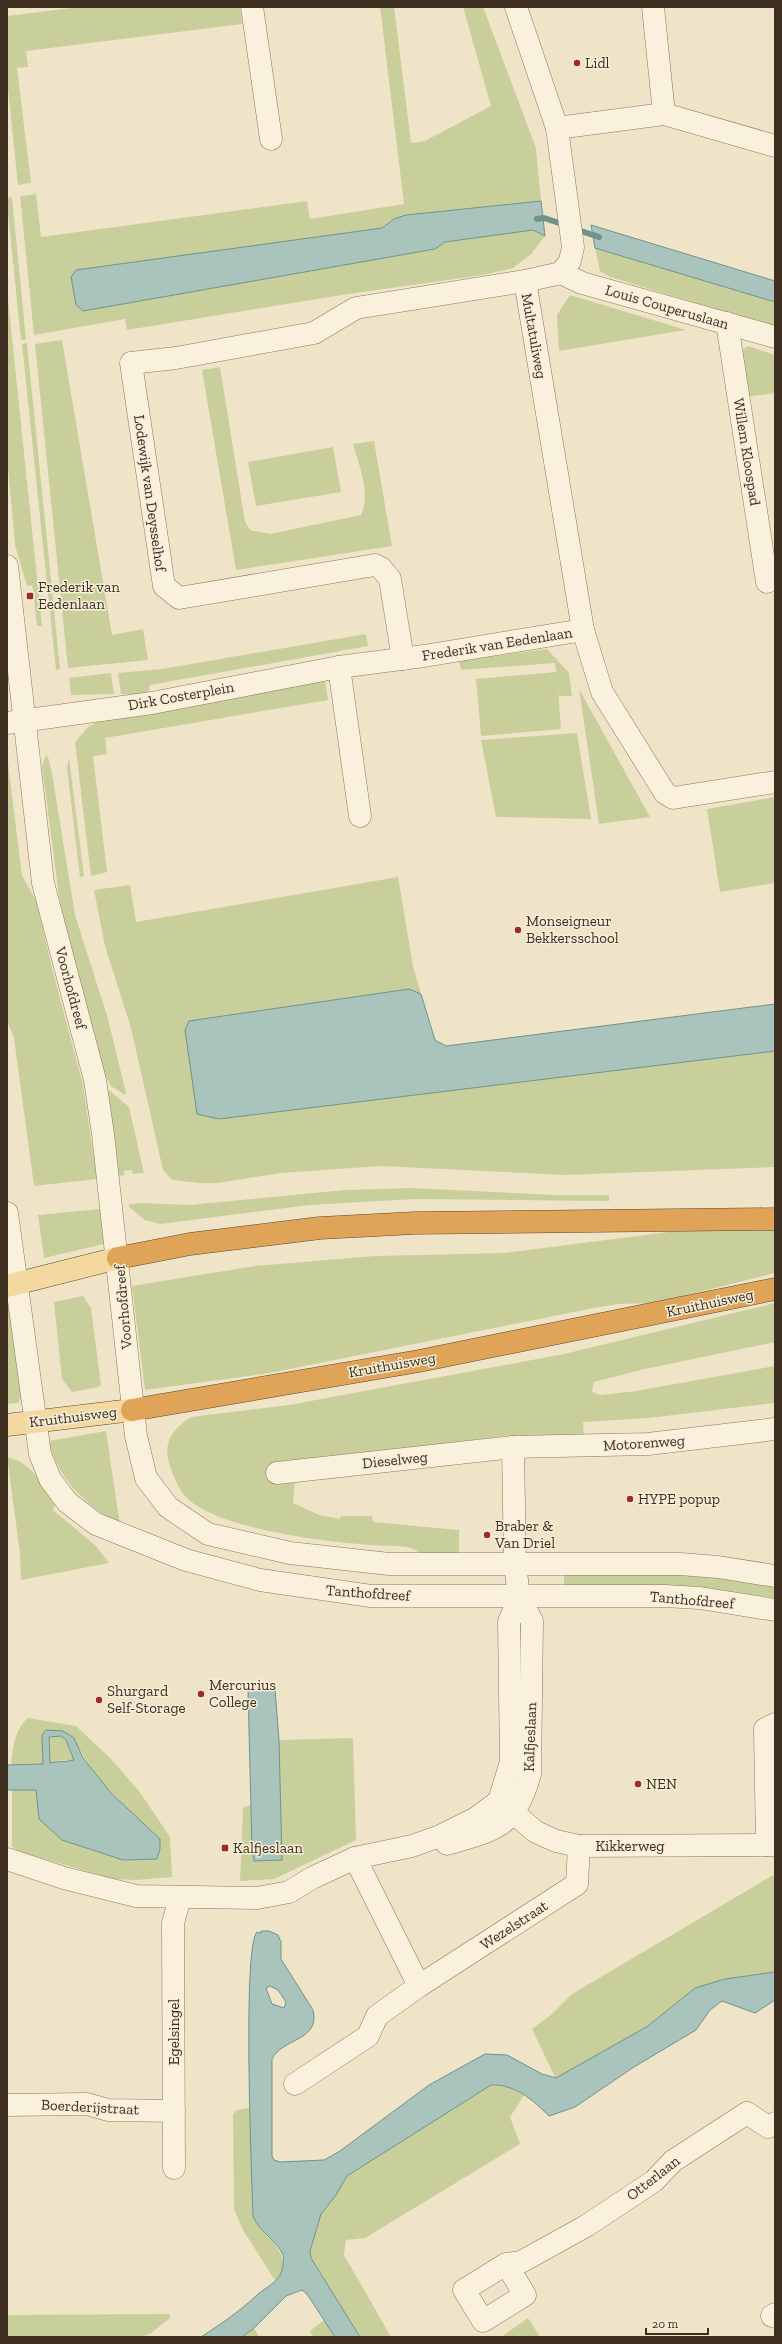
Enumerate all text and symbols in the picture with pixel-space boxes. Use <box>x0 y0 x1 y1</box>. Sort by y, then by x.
place label: Lidl <box>585 54 610 72</box>
marker: Lidl <box>572 58 582 68</box>
street label: Louis Couperuslaan <box>603 281 731 333</box>
street label: Multatuliweg <box>518 292 550 380</box>
street label: Willem Kloospad <box>730 397 765 508</box>
street label: Lodewijk van Deysselhof <box>130 413 170 574</box>
place label: Frederik van Eedenlaan <box>38 578 120 613</box>
marker: Frederik van Eedenlaan <box>25 591 35 601</box>
street label: Frederik van Eedenlaan <box>420 623 574 665</box>
street label: Dirk Costerplein <box>127 678 236 714</box>
place label: Monseigneur Bekkersschool <box>526 912 619 947</box>
marker: Monseigneur Bekkersschool <box>513 925 523 935</box>
street label: Voorhofdreef <box>51 944 91 1032</box>
street label: Voorhofdreef <box>110 1263 136 1351</box>
street label: Kruithuisweg <box>665 1285 755 1321</box>
street label: Kruithuisweg <box>347 1348 437 1382</box>
street label: Kruithuisweg <box>28 1403 118 1431</box>
street label: Motorenweg <box>602 1431 686 1455</box>
street label: Dieselweg <box>361 1448 429 1472</box>
place label: HYPE popup <box>638 1490 720 1508</box>
marker: HYPE popup <box>625 1494 635 1504</box>
place label: Braber & Van Driel <box>494 1517 555 1552</box>
marker: Braber & Van Driel <box>482 1530 492 1540</box>
street label: Tanthofdreef <box>325 1581 412 1605</box>
street label: Tanthofdreef <box>649 1587 736 1613</box>
place label: Mercurius College <box>209 1676 276 1711</box>
place label: Shurgard Self-Storage <box>107 1682 186 1717</box>
marker: Mercurius College <box>196 1689 206 1699</box>
marker: Shurgard Self-Storage <box>94 1695 104 1705</box>
street label: Kalfjeslaan <box>520 1701 540 1772</box>
place label: NEN <box>646 1775 677 1793</box>
marker: NEN <box>633 1779 643 1789</box>
street label: Kikkerweg <box>595 1837 665 1855</box>
place label: Kalfjeslaan <box>233 1839 303 1857</box>
marker: Kalfjeslaan <box>220 1843 230 1853</box>
street label: Wezelstraat <box>477 1896 551 1953</box>
street label: Egelsingel <box>165 1999 183 2065</box>
street label: Boerderijstraat <box>41 2095 140 2119</box>
street label: Otterlaan <box>623 2151 683 2204</box>
scale bar <box>646 2310 708 2336</box>
text: 20 m <box>652 2317 679 2331</box>

